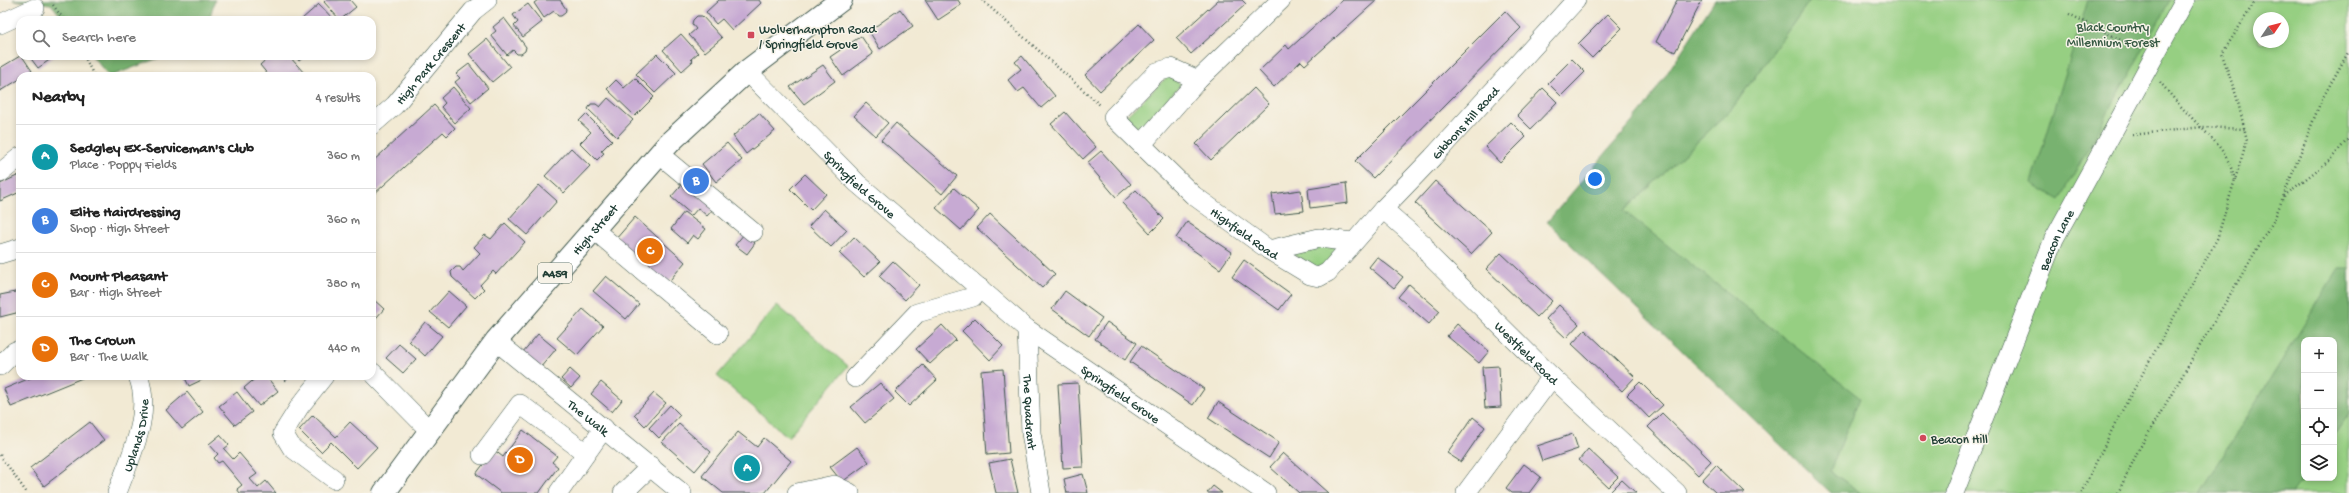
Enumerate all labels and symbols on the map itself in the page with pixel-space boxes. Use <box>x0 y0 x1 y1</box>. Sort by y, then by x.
north arrow <box>2253 12 2289 48</box>
street label: High Park Crescent <box>394 20 471 108</box>
park label: Black Country Millennium Forest <box>2067 21 2161 51</box>
place label: Wolverhampton Road / Springfield Grove <box>759 23 878 53</box>
marker: Wolverhampton Road / Springfield Grove <box>746 30 756 40</box>
street label: Gibbons Hill Road <box>1430 83 1504 163</box>
street label: Springfield Grove <box>820 149 898 223</box>
pin: B <box>683 166 709 196</box>
your location <box>1585 169 1605 189</box>
street label: High Street <box>570 201 623 259</box>
street label: Highfield Road <box>1207 205 1282 265</box>
street label: Beacon Lane <box>2037 207 2079 274</box>
pin: C <box>637 236 663 266</box>
road number: A459 <box>538 263 572 283</box>
street label: Westfield Road <box>1491 320 1561 390</box>
street label: Springfield Grove <box>1077 363 1162 428</box>
street label: The Quadrant <box>1019 373 1039 452</box>
street label: The Walk <box>563 397 612 441</box>
street label: Uplands Drive <box>121 399 153 474</box>
marker: Beacon Hill <box>1918 433 1928 443</box>
place label: Beacon Hill <box>1930 433 1988 448</box>
pin: D <box>507 445 533 475</box>
pin: A <box>734 453 760 483</box>

